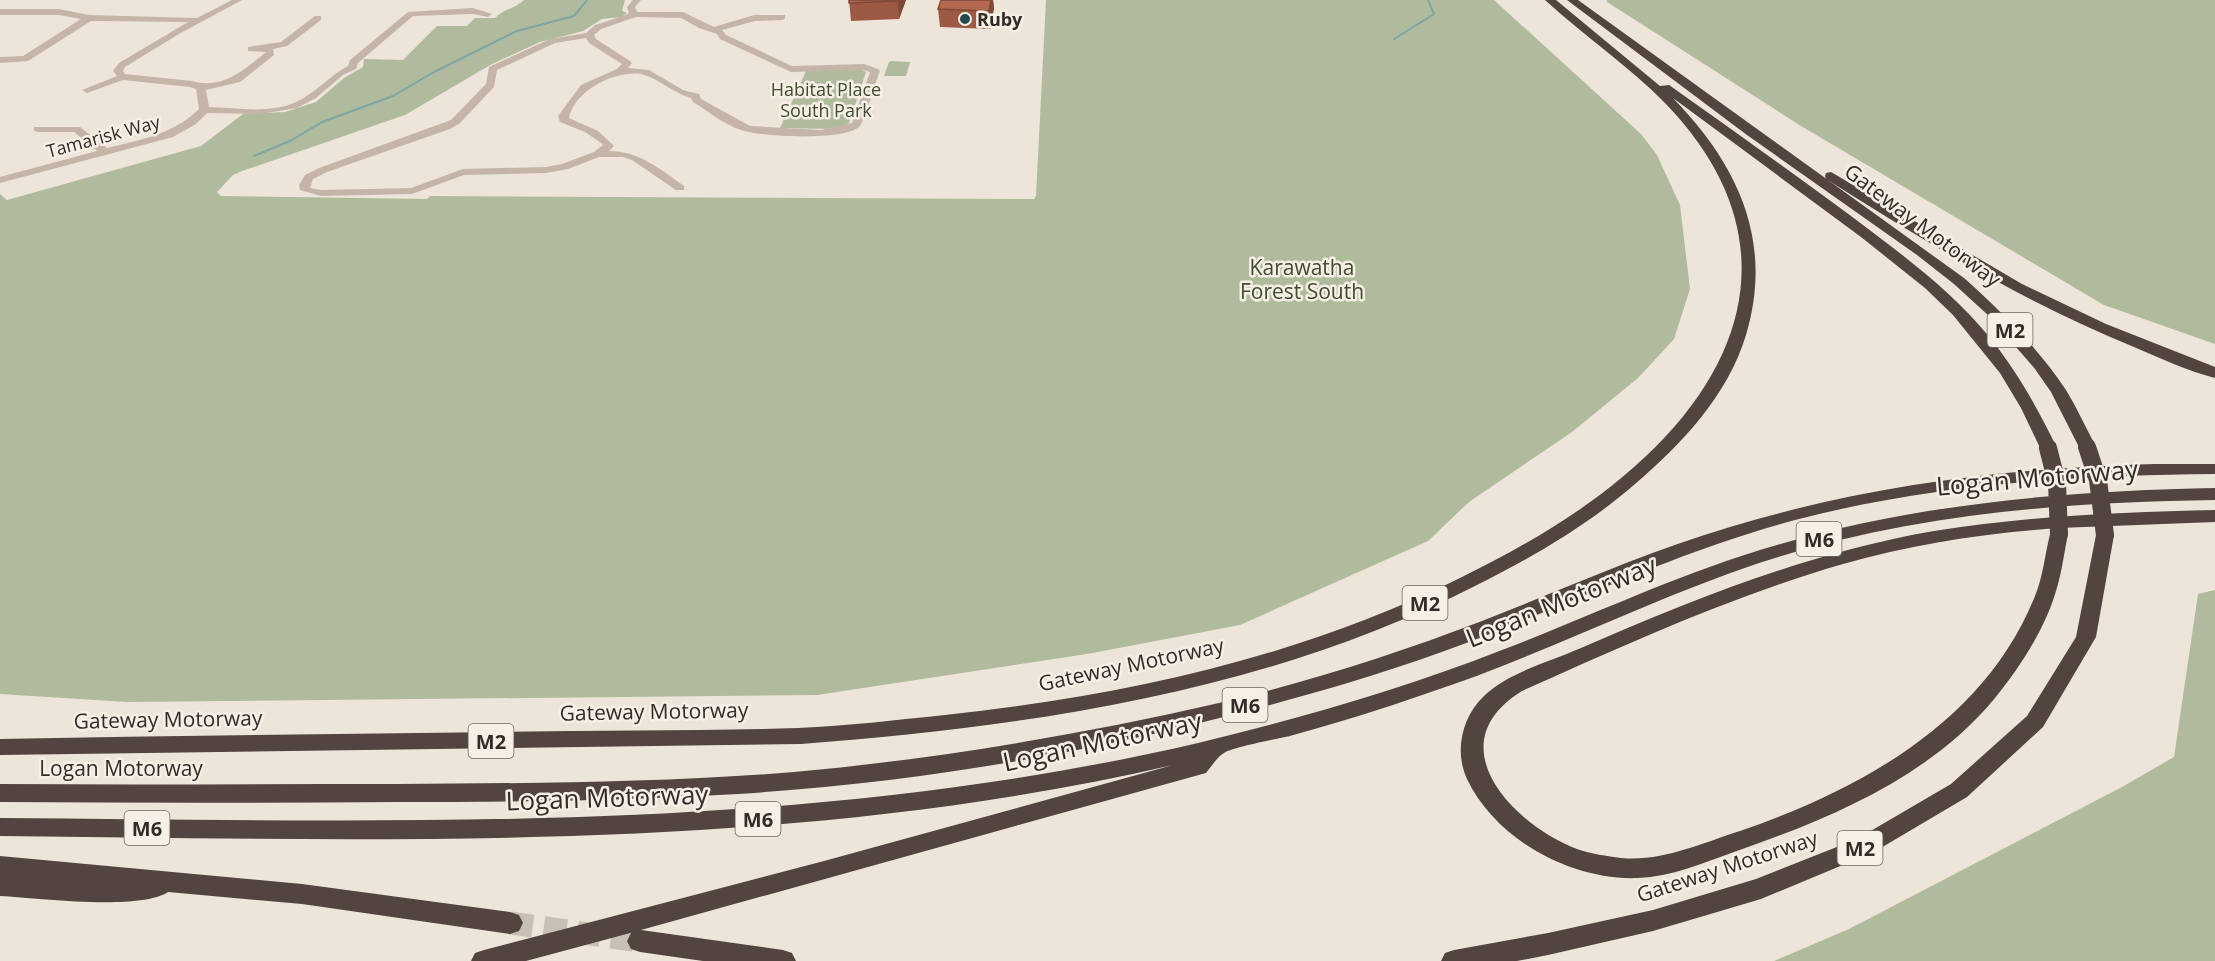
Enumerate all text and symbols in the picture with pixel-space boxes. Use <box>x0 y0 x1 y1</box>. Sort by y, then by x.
place label: Ruby <box>977 7 1023 31</box>
marker: Ruby <box>958 12 972 26</box>
park label: Habitat Place South Park <box>771 77 881 122</box>
street label: Tamarisk Way <box>43 109 163 163</box>
street label: Gateway Motorway <box>1839 157 2007 293</box>
park label: Karawatha Forest South <box>1240 253 1364 305</box>
road number: M2 <box>1988 313 2032 347</box>
street label: Logan Motorway <box>1934 450 2140 504</box>
road number: M6 <box>1796 522 1842 556</box>
street label: Logan Motorway <box>1460 546 1663 656</box>
road number: M2 <box>1402 586 1448 620</box>
street label: Gateway Motorway <box>1036 631 1227 697</box>
road number: M6 <box>1222 688 1268 722</box>
street label: Gateway Motorway <box>559 695 749 727</box>
street label: Logan Motorway <box>999 702 1206 780</box>
street label: Gateway Motorway <box>73 703 263 735</box>
road number: M2 <box>468 724 514 758</box>
street label: Logan Motorway <box>39 754 203 782</box>
street label: Logan Motorway <box>505 775 710 819</box>
road number: M6 <box>736 802 780 836</box>
road number: M6 <box>124 811 170 845</box>
street label: Gateway Motorway <box>1633 823 1822 908</box>
road number: M2 <box>1838 831 1882 865</box>

